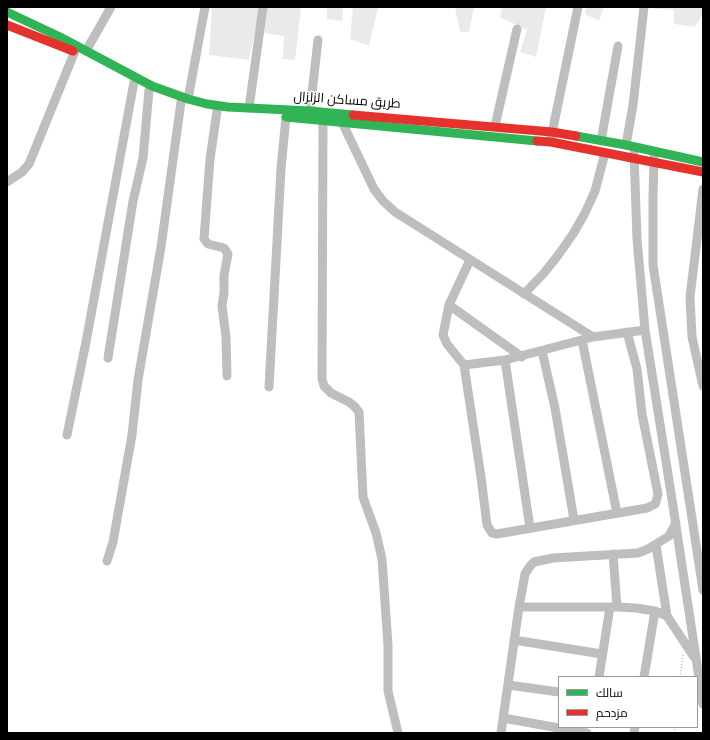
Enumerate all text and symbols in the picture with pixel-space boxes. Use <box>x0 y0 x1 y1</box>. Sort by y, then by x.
street label: طريق مساكن الزلزال <box>293 89 401 113</box>
legend <box>558 676 698 728</box>
text: سالك <box>596 685 623 701</box>
text: مزدحم <box>596 705 628 721</box>

